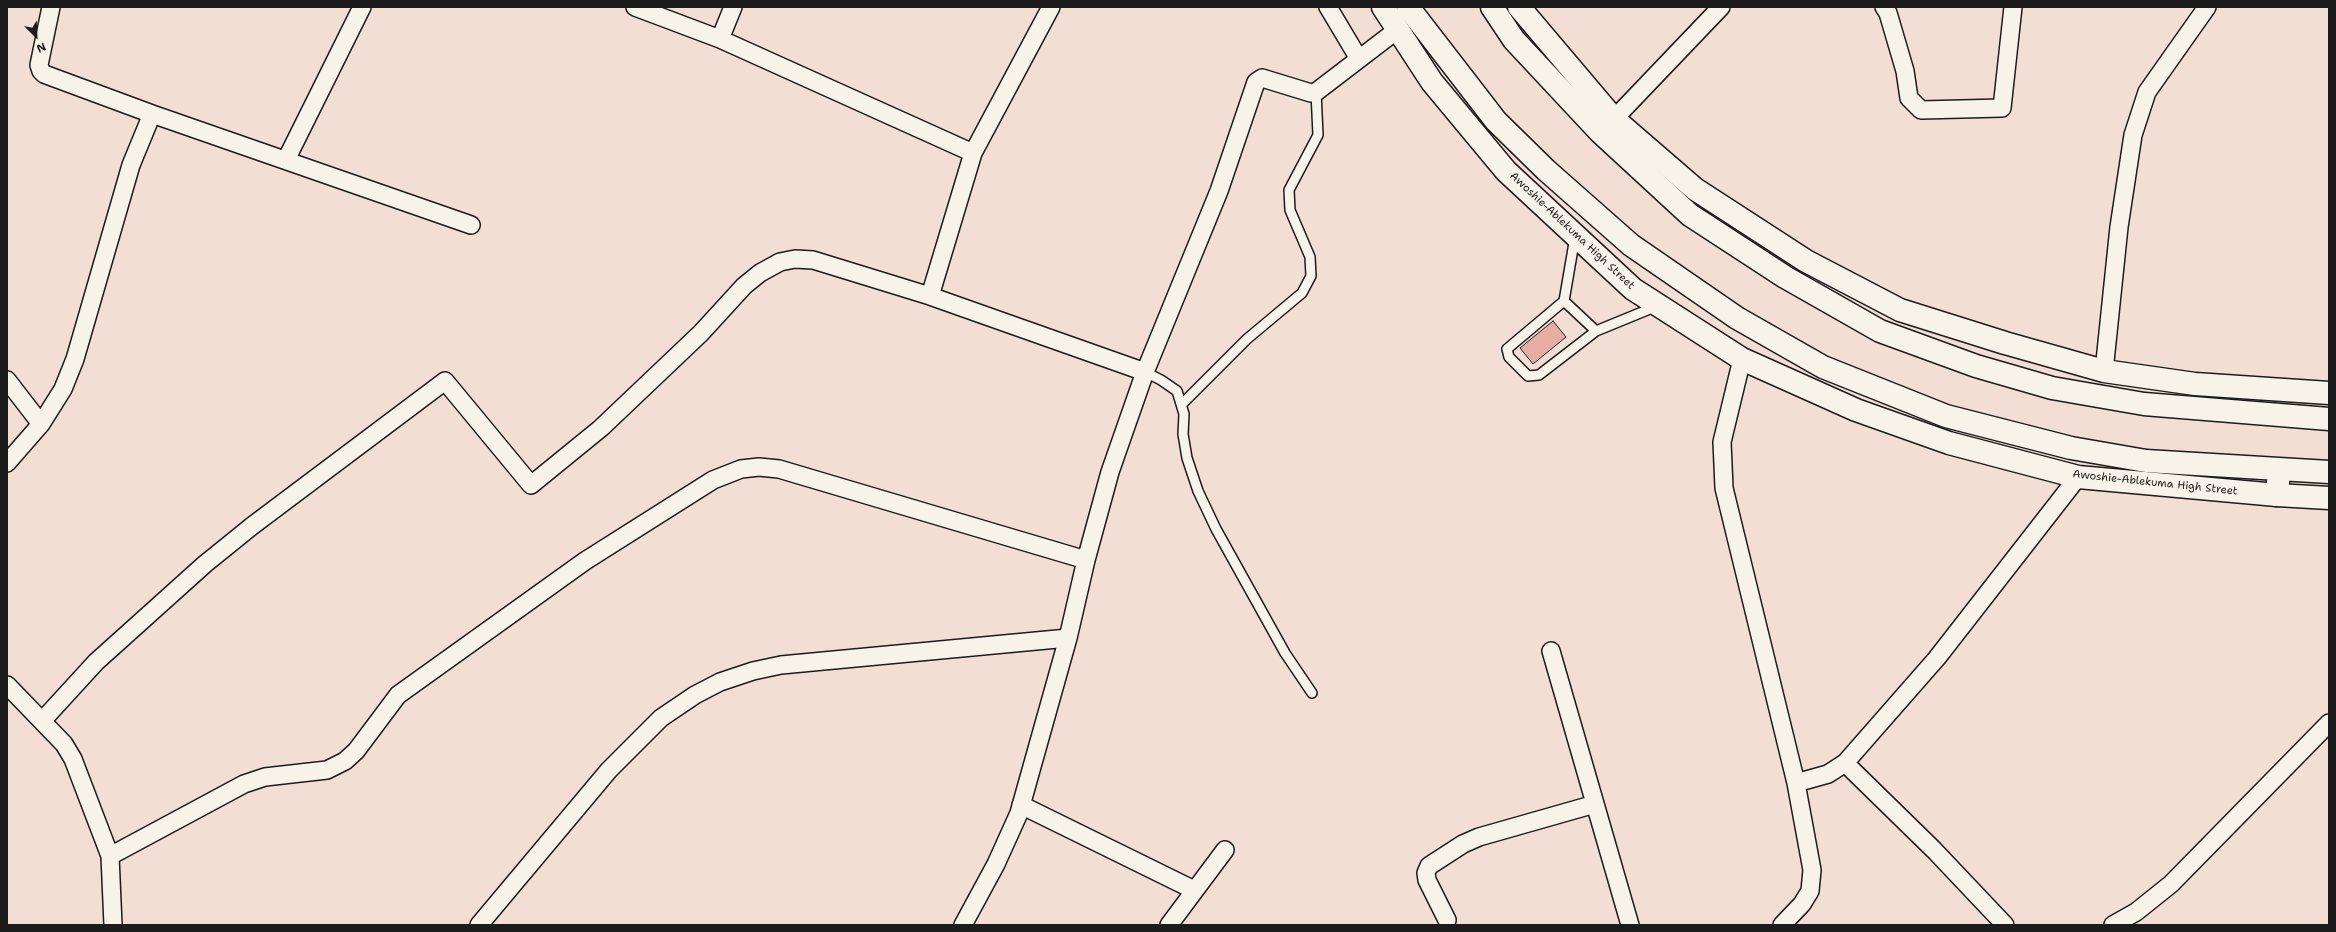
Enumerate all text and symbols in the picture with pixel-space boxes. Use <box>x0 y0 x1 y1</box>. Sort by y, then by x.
north arrow <box>16 16 56 56</box>
text: N <box>34 39 48 56</box>
street label: Awoshie-Ablekuma High Street <box>1507 170 1637 292</box>
street label: Awoshie-Ablekuma High Street <box>2072 468 2238 498</box>

